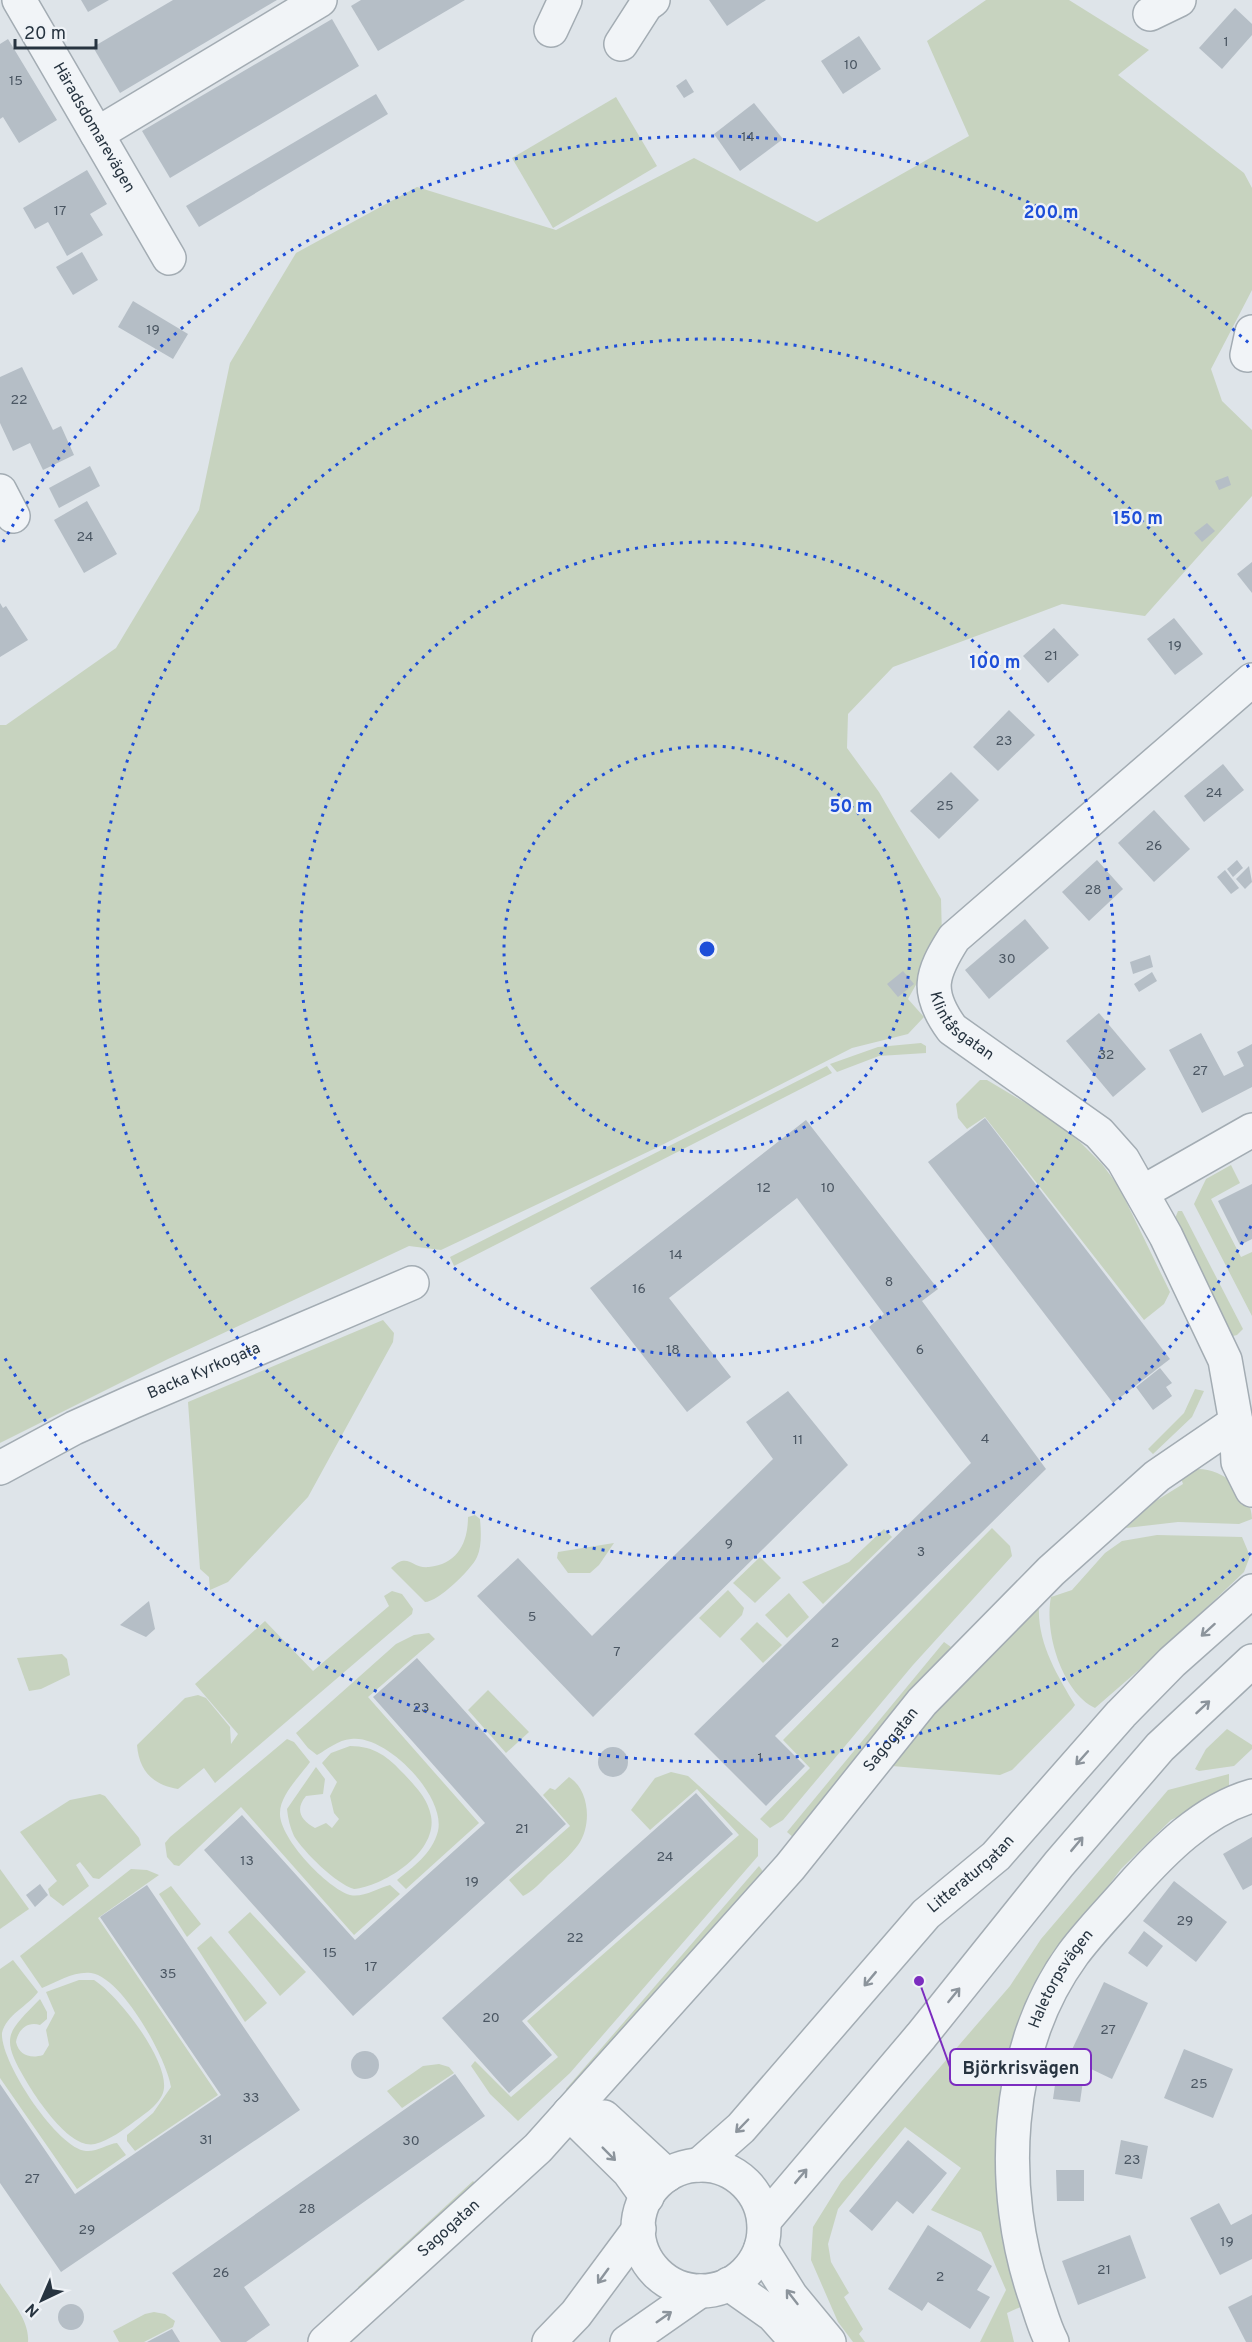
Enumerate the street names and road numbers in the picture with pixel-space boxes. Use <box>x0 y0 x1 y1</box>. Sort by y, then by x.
street label: Häradsdomarevägen <box>48 59 139 197</box>
street label: Klintåsgatan <box>925 990 998 1065</box>
street label: Backa Kyrkogata <box>144 1338 264 1404</box>
street label: Sagogatan <box>860 1704 923 1777</box>
street label: Litteraturgatan <box>924 1832 1019 1918</box>
street label: Haletorpsvägen <box>1025 1926 1098 2031</box>
street label: Sagogatan <box>414 2195 484 2262</box>

